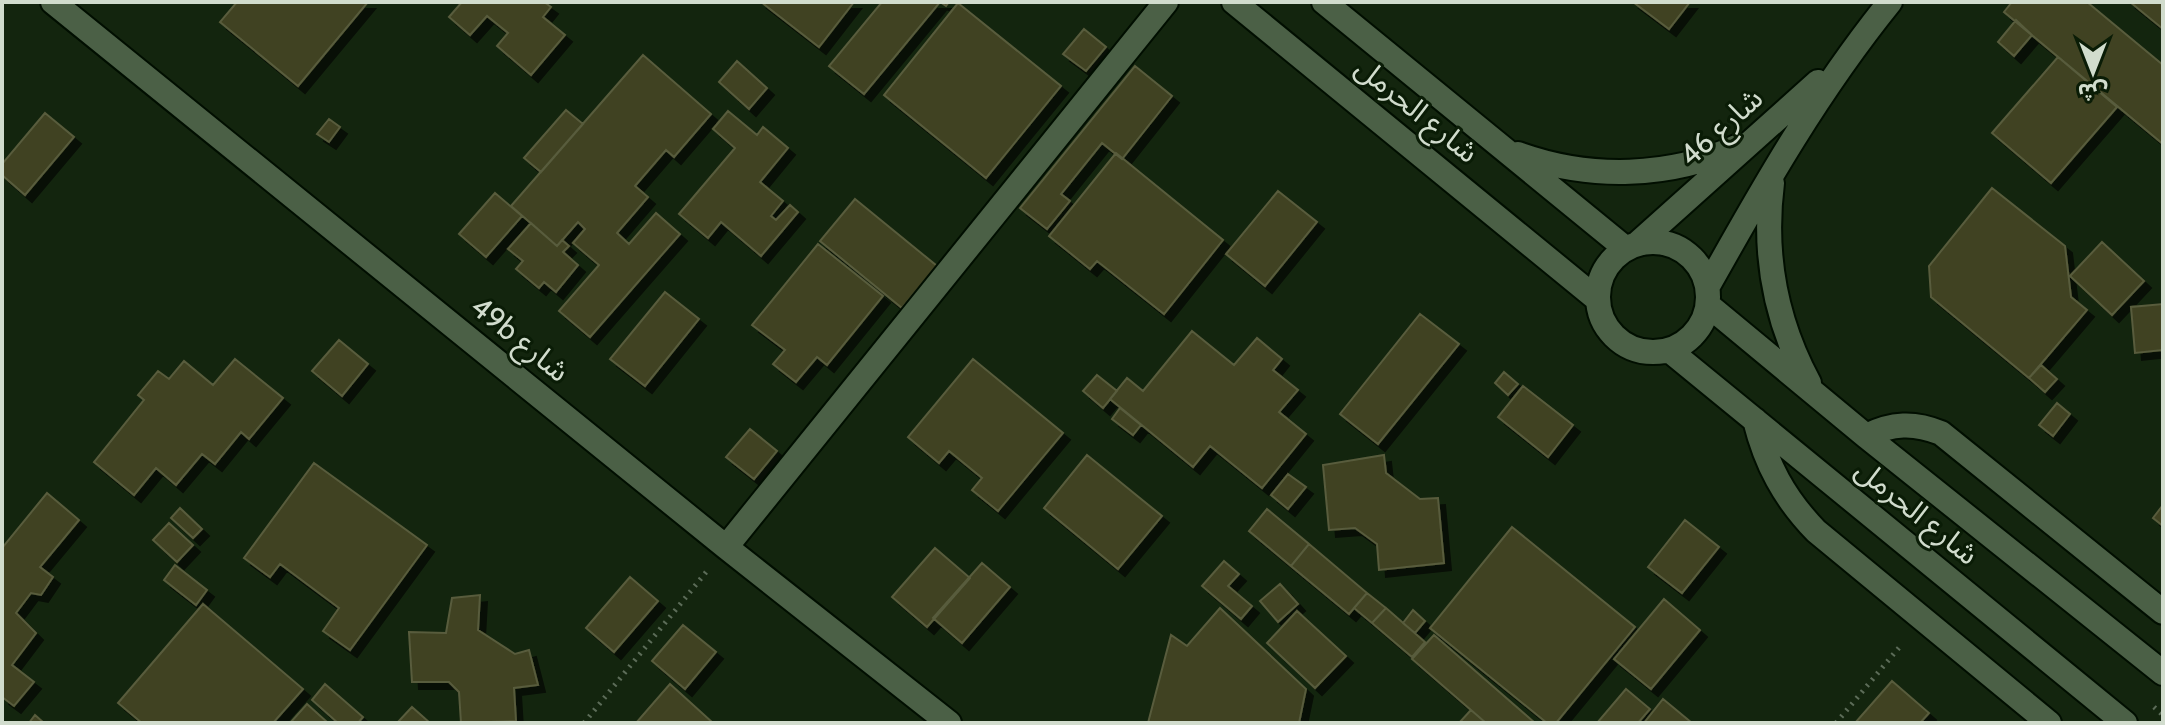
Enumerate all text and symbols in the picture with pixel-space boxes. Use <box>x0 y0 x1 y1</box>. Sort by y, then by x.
north arrow <box>2053 32 2133 112</box>
street label: شارع الحرمل <box>1346 49 1486 174</box>
text: ش <box>2078 78 2108 105</box>
street label: شارع 46 <box>1671 80 1773 177</box>
street label: 49b شارع <box>461 288 577 393</box>
street label: شارع الحرمل <box>1846 451 1986 576</box>

